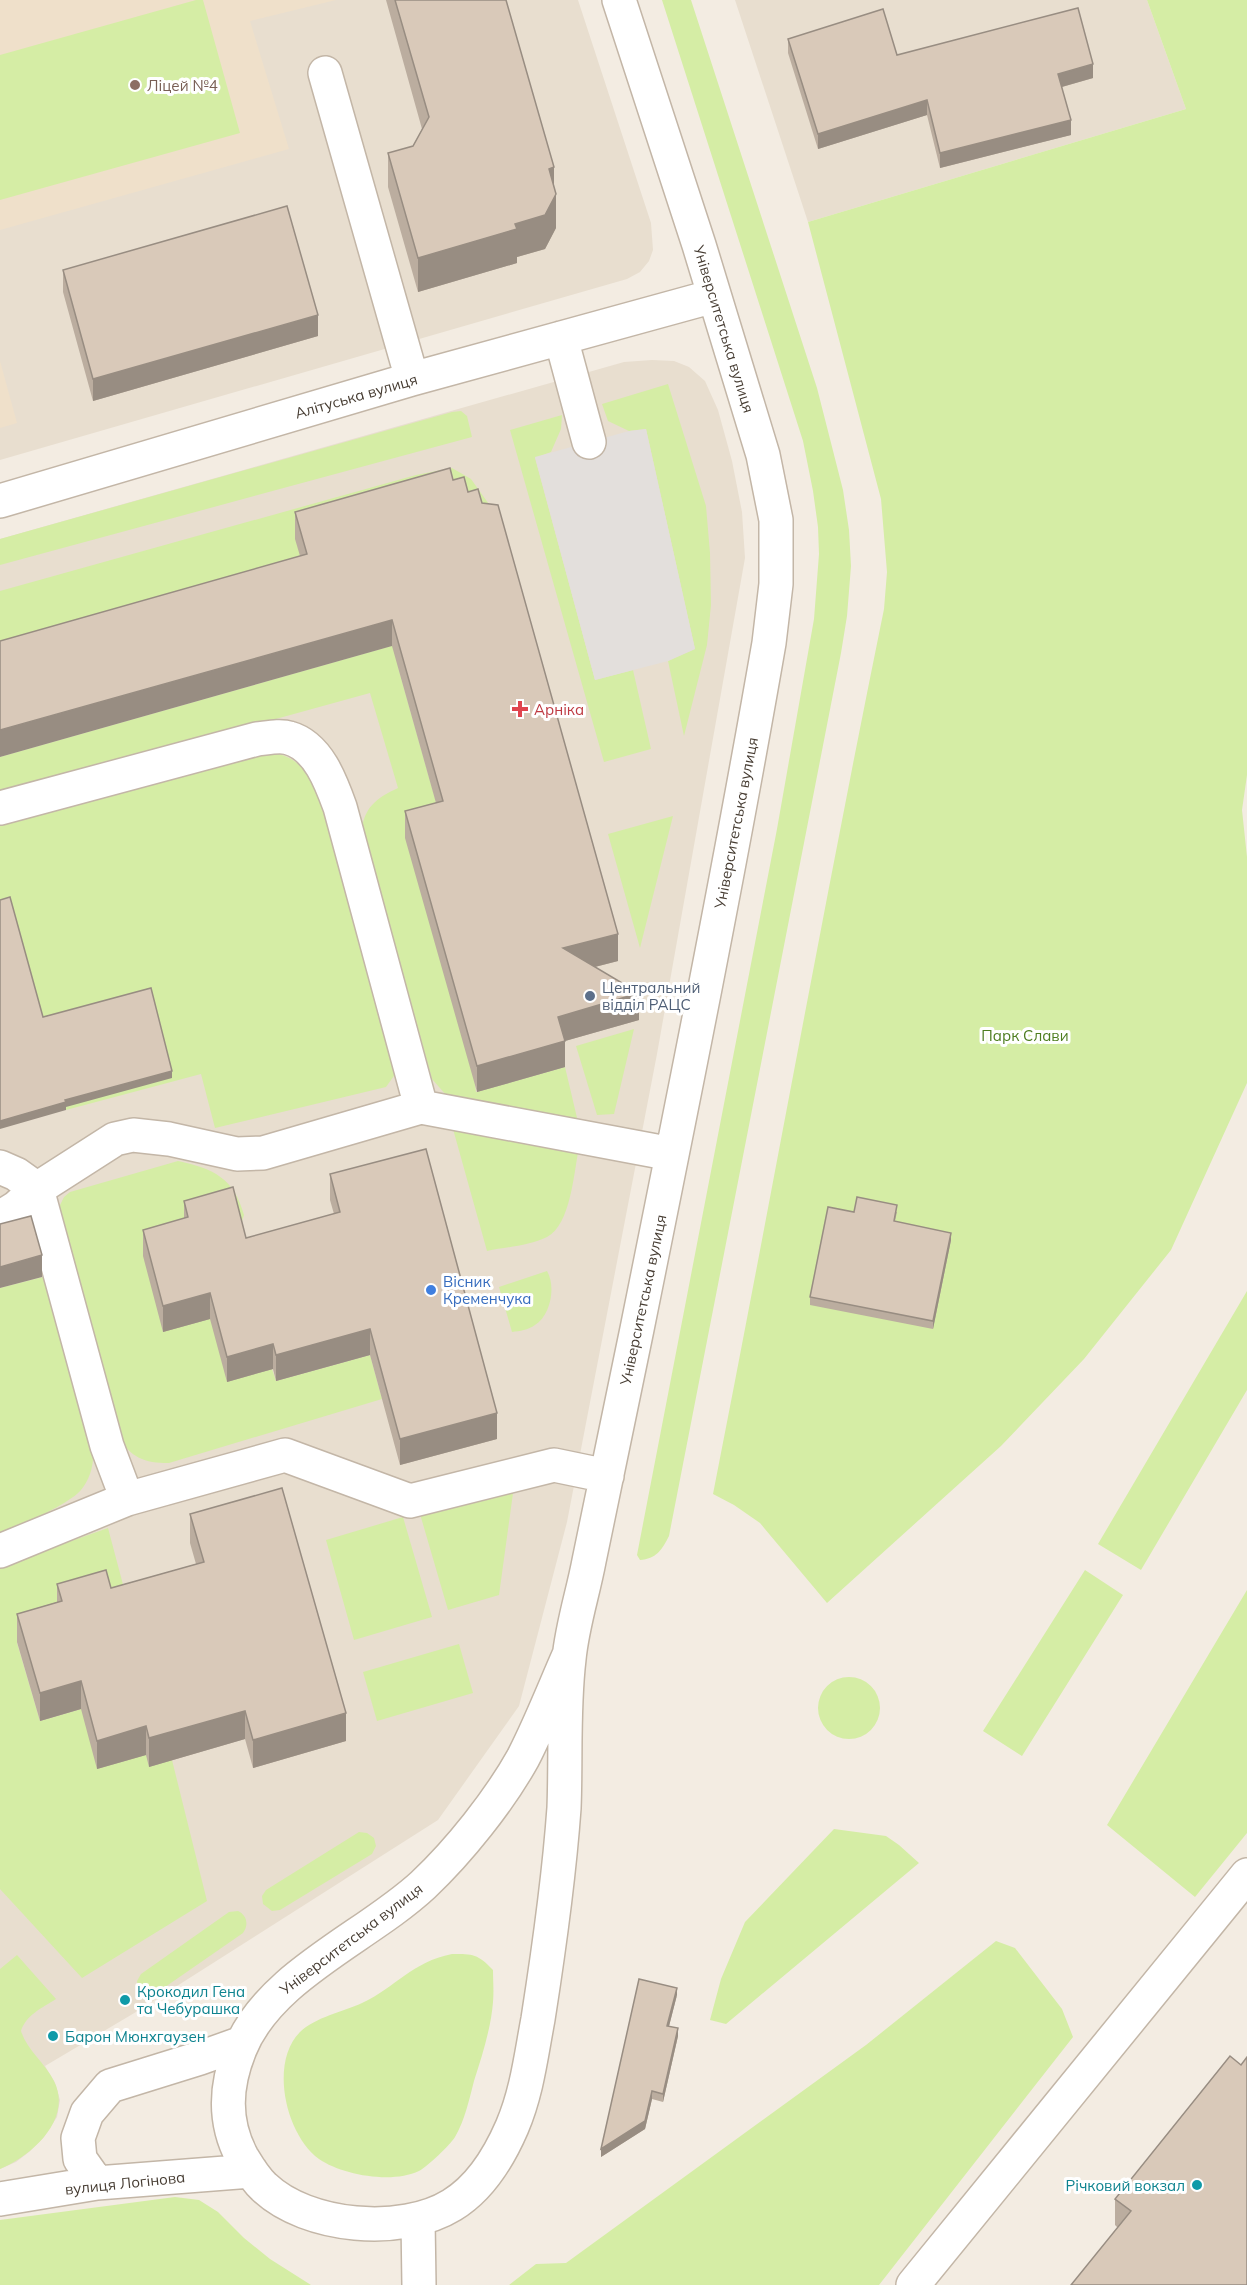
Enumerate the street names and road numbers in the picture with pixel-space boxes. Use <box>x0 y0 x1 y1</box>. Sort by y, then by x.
street label: Університетська вулиця <box>689 242 759 415</box>
street label: Алітуська вулиця <box>293 369 419 423</box>
street label: Університетська вулиця <box>710 736 762 911</box>
street label: Університетська вулиця <box>615 1213 670 1388</box>
street label: Університетська вулиця <box>275 1879 426 2000</box>
street label: вулиця Логінова <box>64 2167 186 2199</box>

